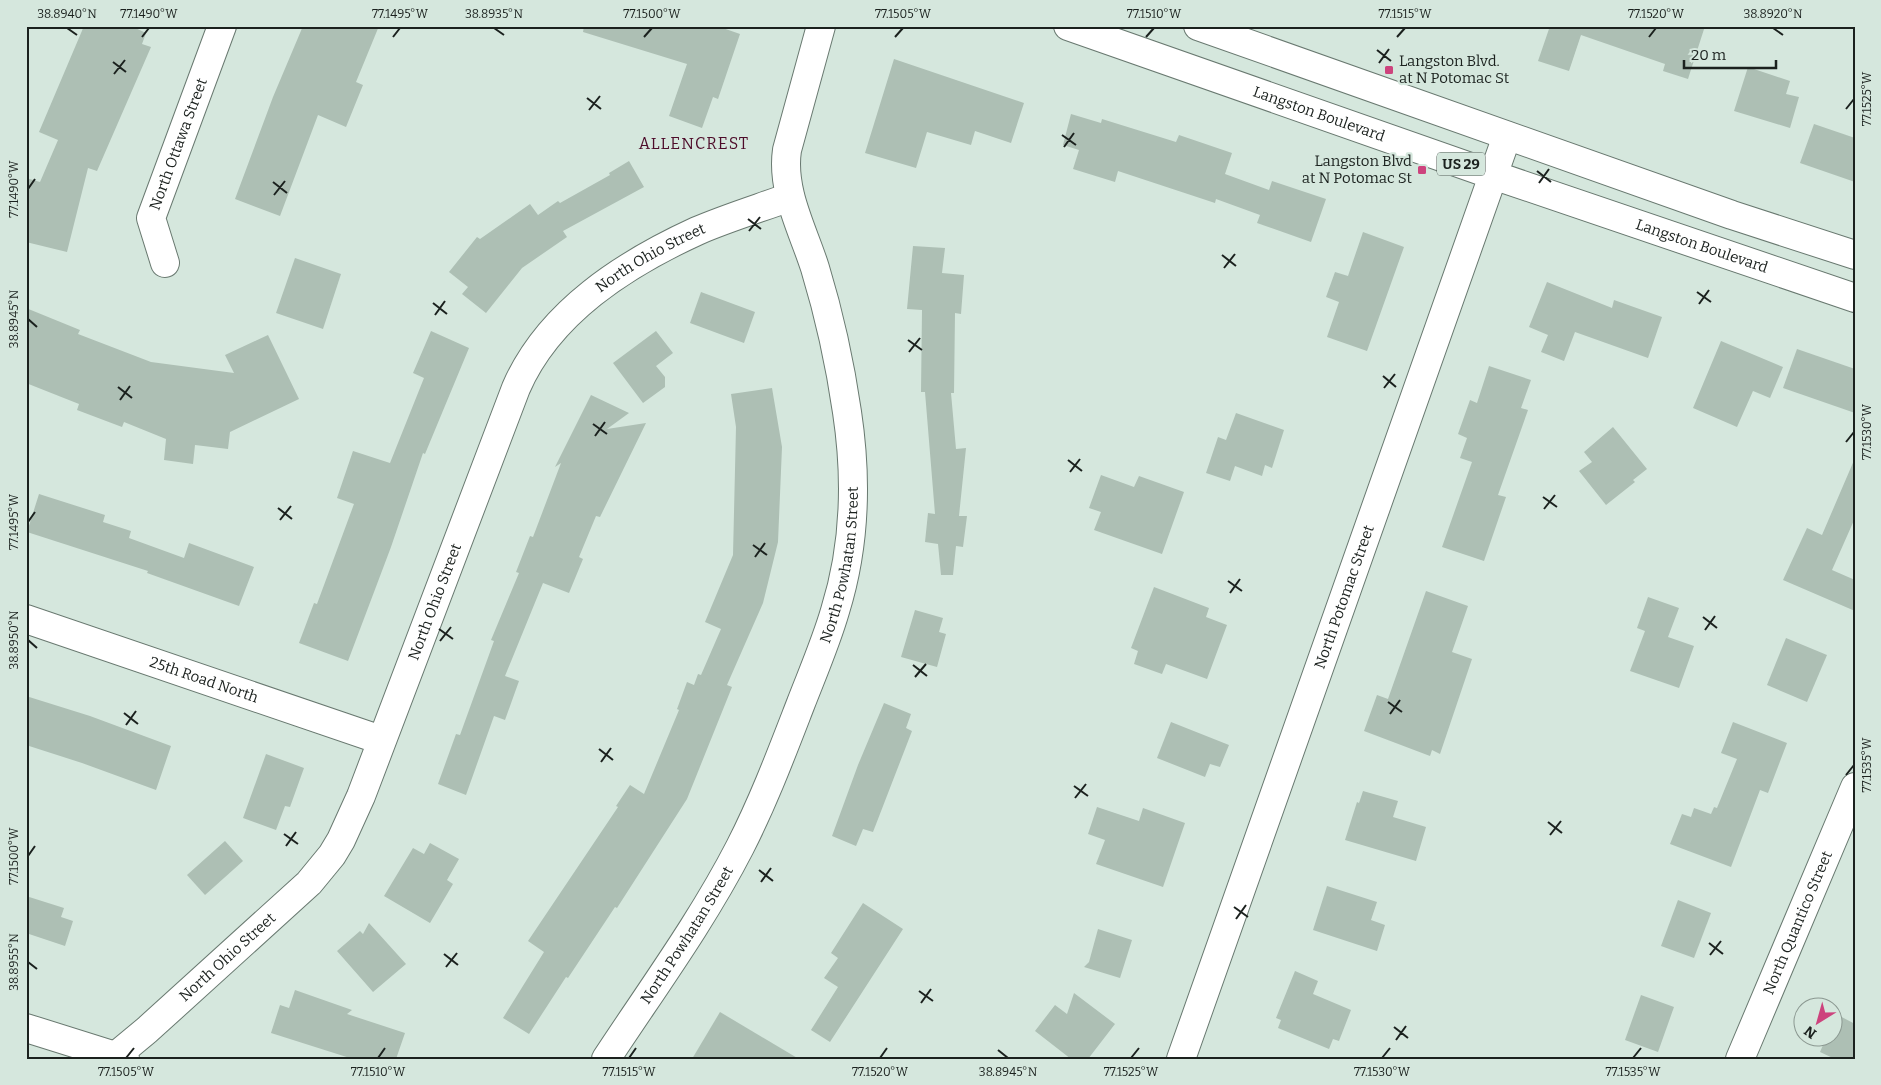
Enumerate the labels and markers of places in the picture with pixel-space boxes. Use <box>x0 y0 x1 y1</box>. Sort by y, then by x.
place label: Langston Blvd. at N Potomac St <box>1399 52 1510 87</box>
marker: Langston Blvd. at N Potomac St <box>1383 64 1395 76</box>
place label: Langston Blvd at N Potomac St <box>1302 152 1413 187</box>
marker: Langston Blvd at N Potomac St <box>1416 164 1428 176</box>

